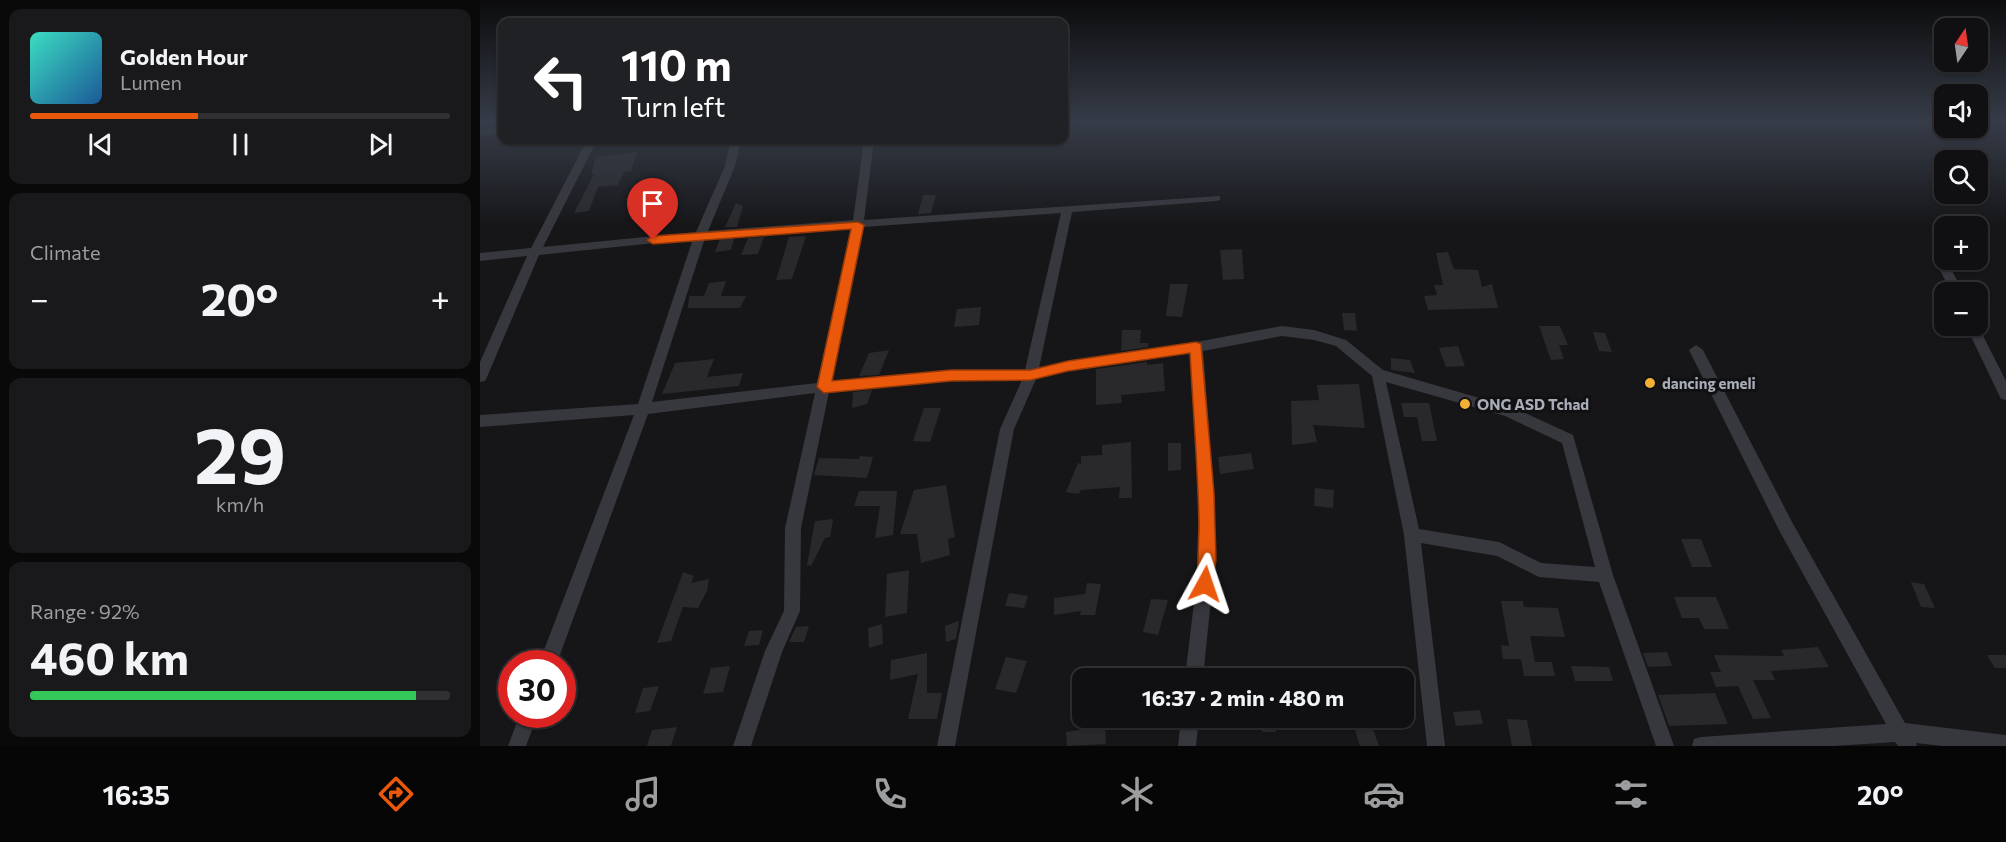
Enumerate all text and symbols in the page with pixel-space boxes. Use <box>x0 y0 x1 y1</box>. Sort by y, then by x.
north arrow <box>1934 18 1988 72</box>
map controls <box>1934 18 1988 336</box>
text: 110 m <box>621 38 732 90</box>
icon: left <box>522 42 600 120</box>
text: Golden Hour <box>120 43 248 70</box>
text: Lumen <box>120 70 182 94</box>
button: sound <box>1934 84 1988 138</box>
text: Turn left <box>621 90 725 123</box>
icon: previous <box>84 128 117 161</box>
icon: pause <box>224 128 257 161</box>
icon: next <box>364 128 397 161</box>
button: search <box>1934 150 1988 204</box>
pin <box>627 178 678 240</box>
icon: arrive <box>636 187 669 220</box>
button: + <box>1934 216 1988 270</box>
text: Climate <box>30 240 100 264</box>
text: 20° <box>201 270 279 325</box>
text: − <box>30 277 49 318</box>
text: + <box>431 277 450 318</box>
button: − <box>1934 282 1988 336</box>
place label: dancing emeli <box>1662 374 1756 392</box>
marker: dancing emeli <box>1643 376 1657 390</box>
place label: ONG ASD Tchad <box>1477 395 1589 413</box>
marker: ONG ASD Tchad <box>1458 397 1472 411</box>
text: 29 <box>194 405 286 500</box>
text: km/h <box>216 492 264 516</box>
position arrow <box>1173 552 1237 616</box>
text: Range · 92% <box>30 599 140 623</box>
text: 460 km <box>30 629 189 684</box>
speed limit sign: 30 <box>498 650 576 728</box>
text: 16:37 · 2 min · 480 m <box>1142 684 1344 711</box>
icon: directions <box>375 773 417 815</box>
icon: music <box>622 773 664 815</box>
icon: phone <box>869 773 911 815</box>
icon: climate <box>1116 773 1158 815</box>
icon: car <box>1363 773 1405 815</box>
icon: filters <box>1610 773 1652 815</box>
text: 16:35 <box>102 778 170 811</box>
text: 20° <box>1857 778 1904 811</box>

